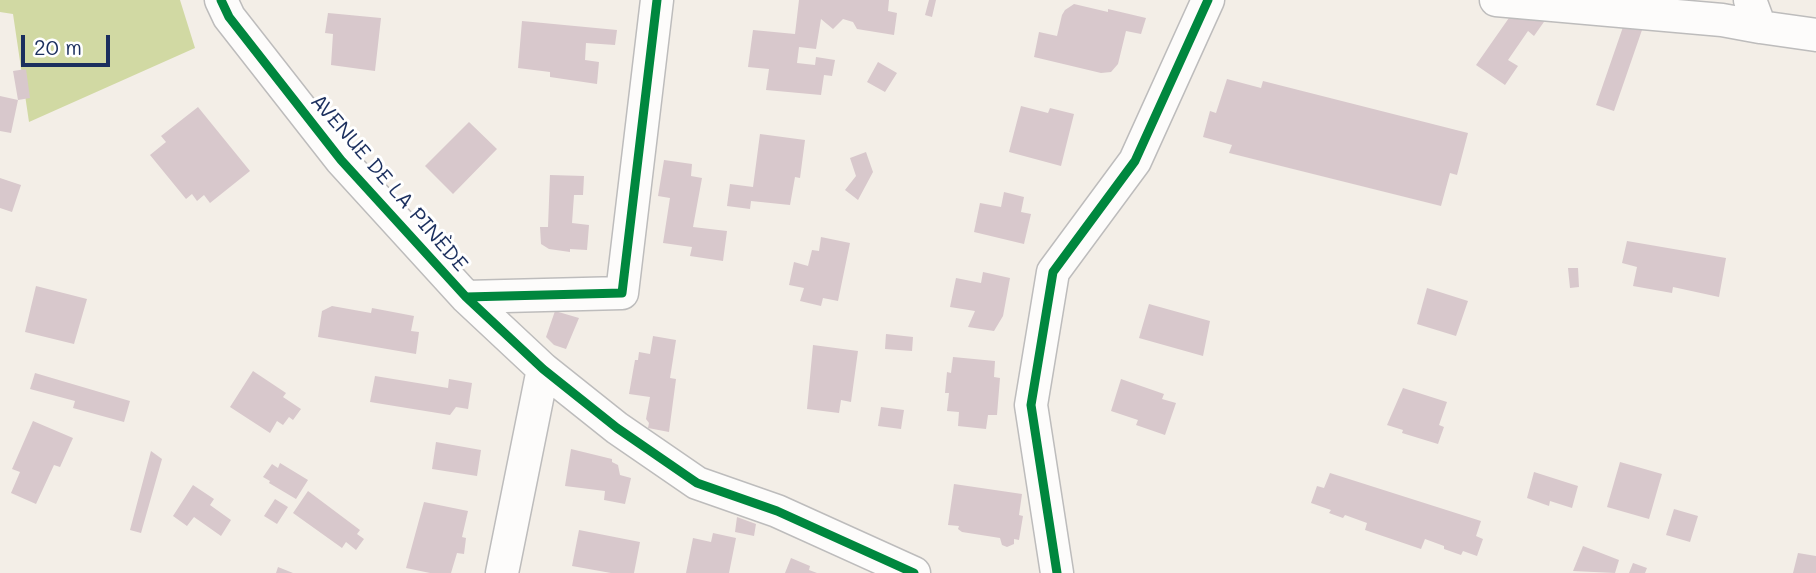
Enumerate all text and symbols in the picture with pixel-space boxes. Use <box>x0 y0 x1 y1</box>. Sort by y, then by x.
scale bar <box>24 21 114 65</box>
text: 20 m <box>34 33 82 60</box>
street label: AVENUE DE LA PINÈDE <box>305 89 473 277</box>

